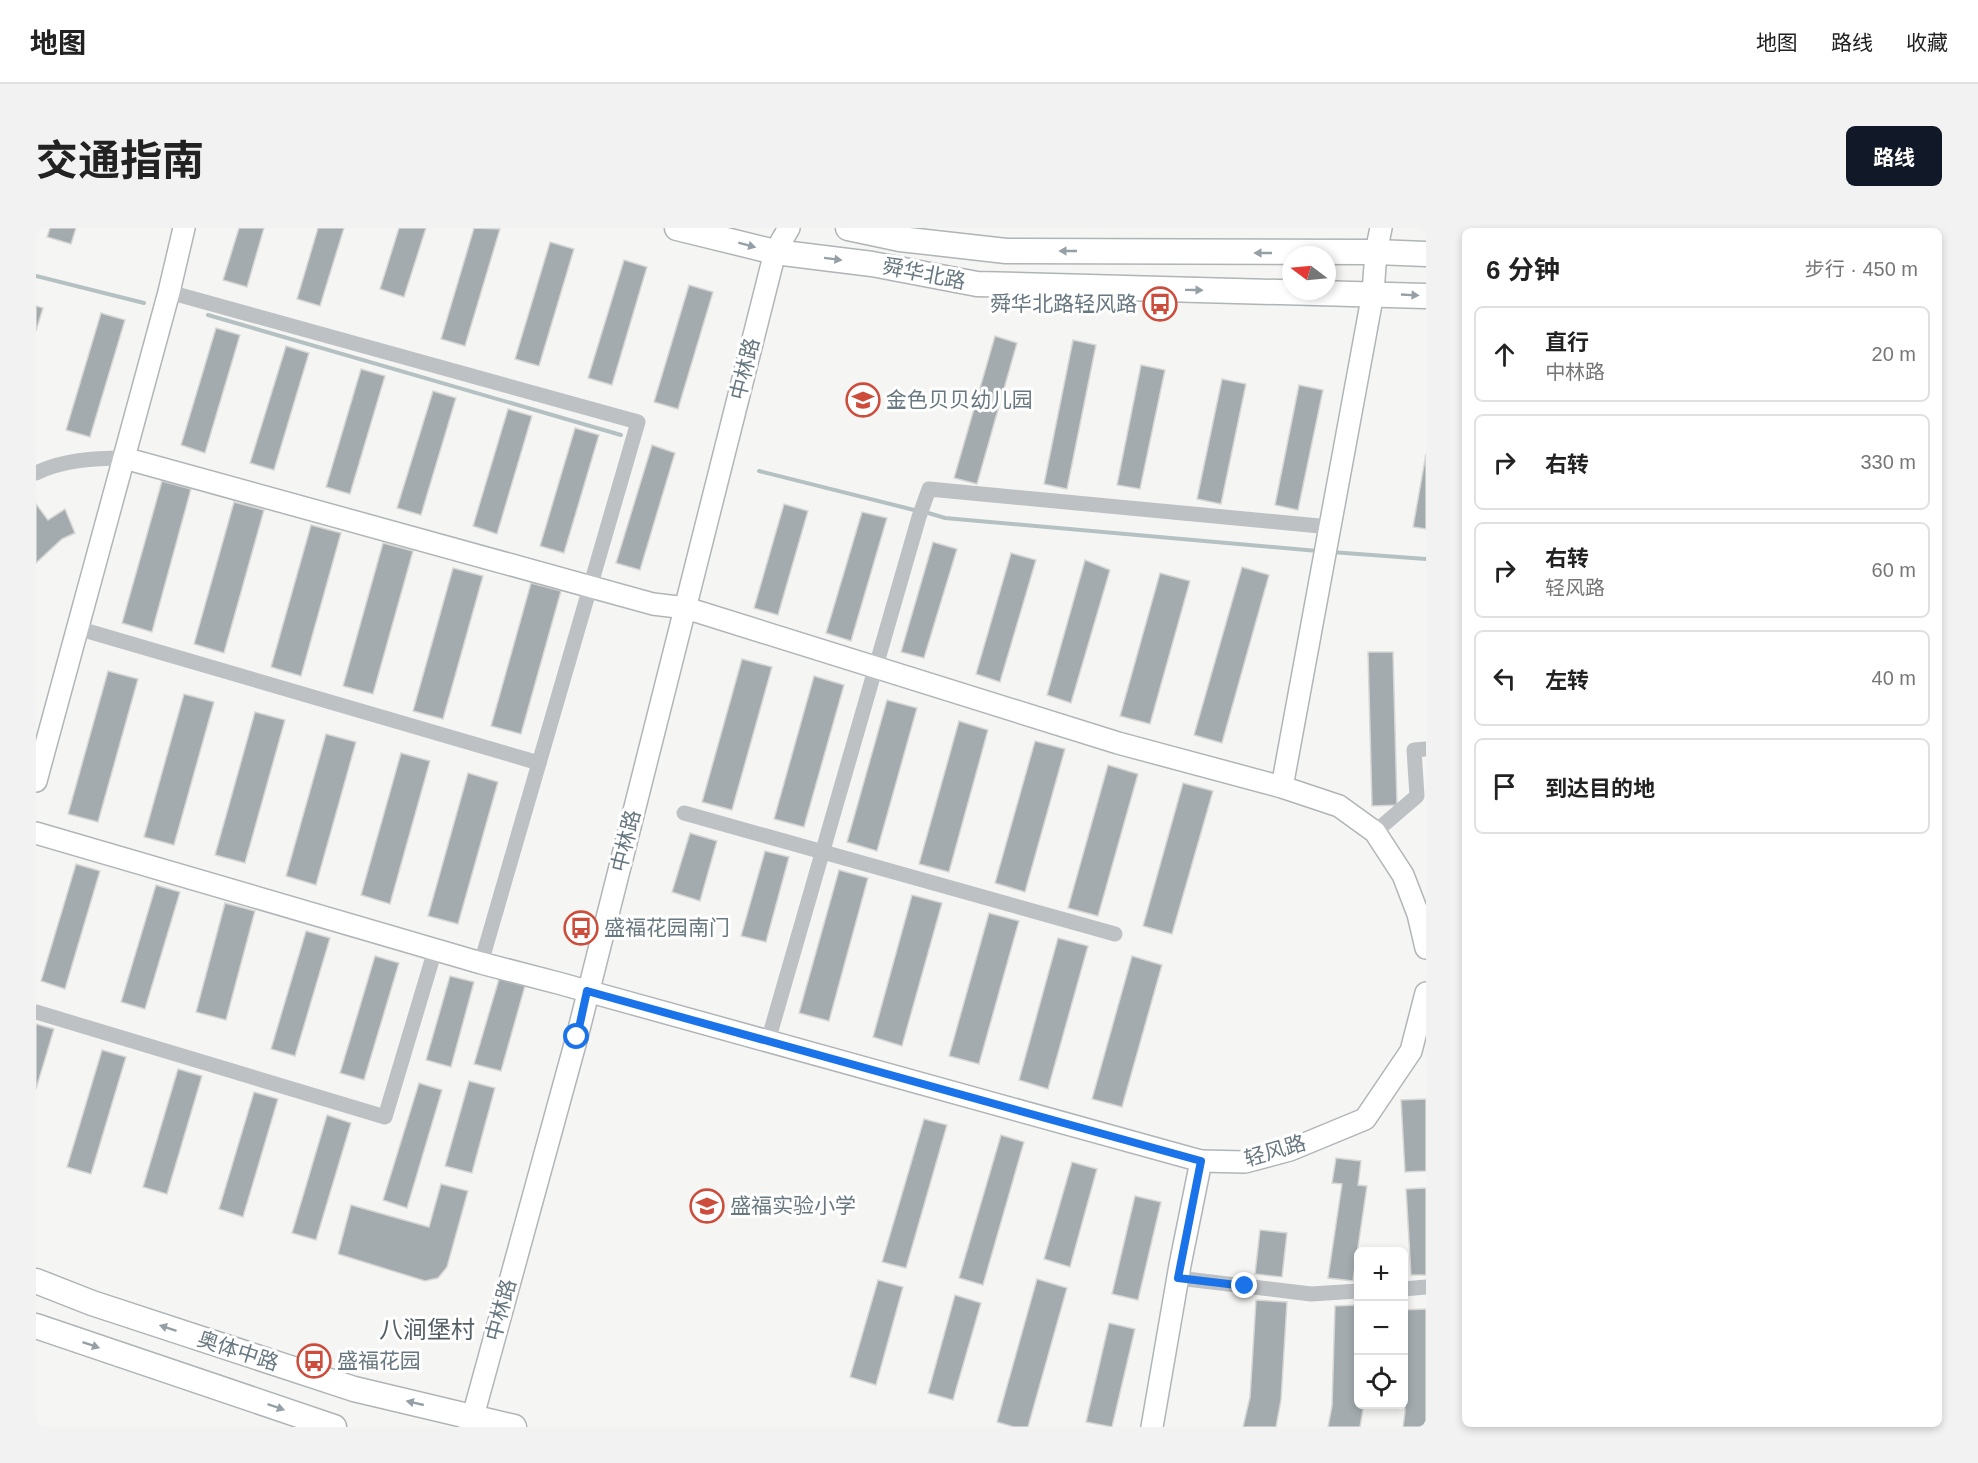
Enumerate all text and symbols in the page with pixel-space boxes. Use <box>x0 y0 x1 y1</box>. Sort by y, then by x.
text: 地图 <box>30 28 86 59</box>
text: 地图 <box>1756 31 1798 54</box>
text: 路线 <box>1831 31 1873 54</box>
text: 收藏 <box>1906 31 1948 54</box>
button: 路线 <box>1846 126 1942 186</box>
text: 交通指南 <box>36 137 204 184</box>
one-way arrow <box>738 241 756 250</box>
one-way arrow <box>1058 246 1077 256</box>
north arrow <box>1282 246 1336 300</box>
one-way arrow <box>1253 248 1272 258</box>
street label: 舜华北路 <box>881 254 968 293</box>
one-way arrow <box>824 255 843 264</box>
text: 6 分钟 <box>1486 255 1560 285</box>
text: 步行 · 450 m <box>1805 258 1918 280</box>
one-way arrow <box>1185 285 1204 295</box>
bus stop icon: 舜华北路轻风路 <box>1142 286 1178 322</box>
one-way arrow <box>1401 290 1420 299</box>
place label: 舜华北路轻风路 <box>990 292 1137 315</box>
text: 直行 <box>1545 330 1589 355</box>
street label: 中林路 <box>726 336 763 402</box>
icon: ahead <box>1488 338 1521 371</box>
text: 20 m <box>1872 343 1916 365</box>
text: 中林路 <box>1545 361 1605 383</box>
school or university icon: 金色贝贝幼儿园 <box>845 382 881 418</box>
place label: 金色贝贝幼儿园 <box>886 388 1033 411</box>
icon: right <box>1488 446 1521 479</box>
text: 330 m <box>1860 451 1916 473</box>
text: 右转 <box>1545 452 1589 477</box>
text: 右转 <box>1545 546 1589 571</box>
icon: right <box>1488 554 1521 587</box>
text: 60 m <box>1872 559 1916 581</box>
text: 轻风路 <box>1545 577 1605 599</box>
icon: left <box>1488 662 1521 695</box>
text: 40 m <box>1872 667 1916 689</box>
text: 左转 <box>1545 668 1589 693</box>
icon: arrive <box>1488 770 1521 803</box>
text: 到达目的地 <box>1545 776 1655 801</box>
street label: 中林路 <box>607 808 644 874</box>
bus stop icon: 盛福花园南门 <box>563 910 599 946</box>
place label: 盛福花园南门 <box>604 916 730 939</box>
route start <box>563 1023 589 1049</box>
street label: 轻风路 <box>1241 1131 1308 1170</box>
school or university icon: 盛福实验小学 <box>689 1188 725 1224</box>
place label: 盛福实验小学 <box>730 1194 856 1217</box>
map controls <box>1354 1247 1408 1409</box>
button: + <box>1354 1247 1408 1301</box>
route end <box>1231 1272 1257 1298</box>
street label: 中林路 <box>481 1276 520 1343</box>
button: − <box>1354 1301 1408 1355</box>
district label: 八涧堡村 <box>379 1316 475 1343</box>
one-way arrow <box>159 1323 177 1333</box>
street label: 奥体中路 <box>195 1327 282 1374</box>
one-way arrow <box>82 1340 100 1350</box>
bus stop icon: 盛福花园 <box>296 1343 332 1379</box>
place label: 盛福花园 <box>337 1349 421 1372</box>
button: locate <box>1354 1355 1408 1409</box>
one-way arrow <box>406 1397 425 1407</box>
one-way arrow <box>267 1403 285 1413</box>

